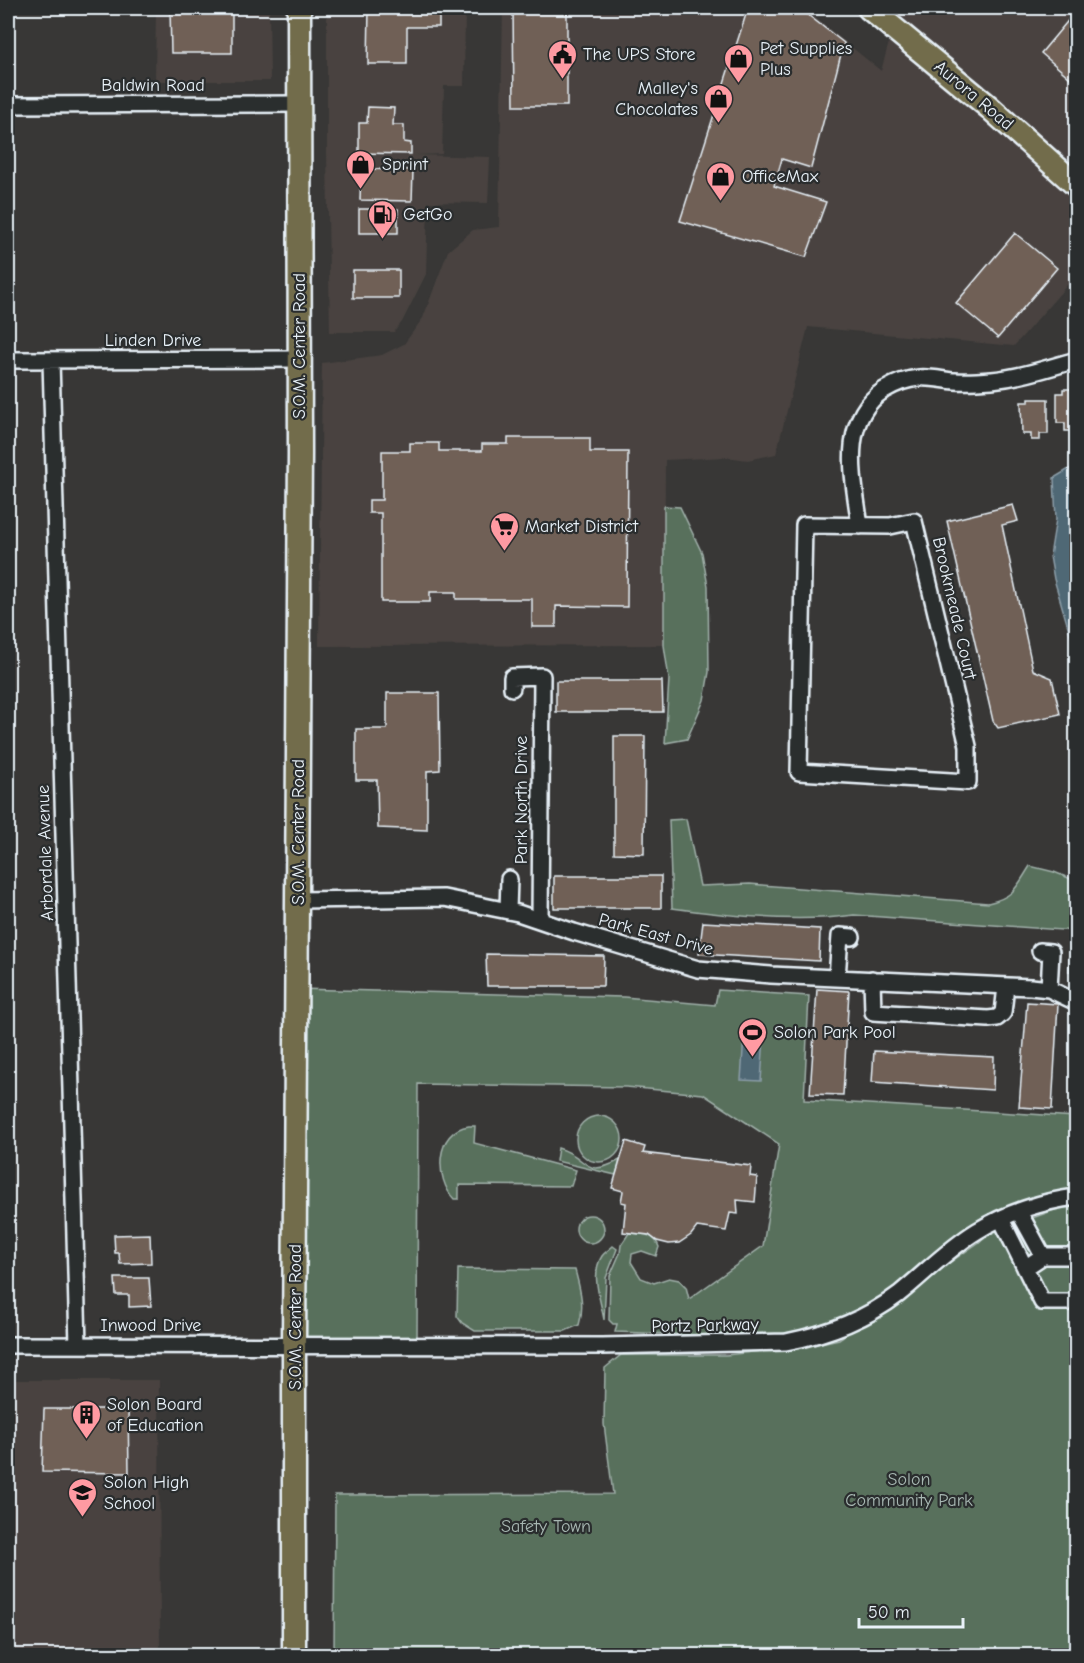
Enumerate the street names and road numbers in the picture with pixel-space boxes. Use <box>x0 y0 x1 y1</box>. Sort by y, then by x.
street label: Aurora Road <box>930 56 1018 135</box>
street label: Baldwin Road <box>101 75 205 96</box>
street label: S.O.M. Center Road <box>289 273 310 419</box>
street label: Linden Drive <box>105 330 201 351</box>
street label: Brookmeade Court <box>928 535 981 682</box>
street label: Park North Drive <box>511 736 532 864</box>
street label: S.O.M. Center Road <box>288 759 309 905</box>
street label: Arbordale Avenue <box>33 785 58 921</box>
street label: Park East Drive <box>596 909 716 960</box>
street label: S.O.M. Center Road <box>285 1244 306 1390</box>
street label: Portz Parkway <box>651 1314 760 1337</box>
street label: Inwood Drive <box>101 1315 201 1336</box>

